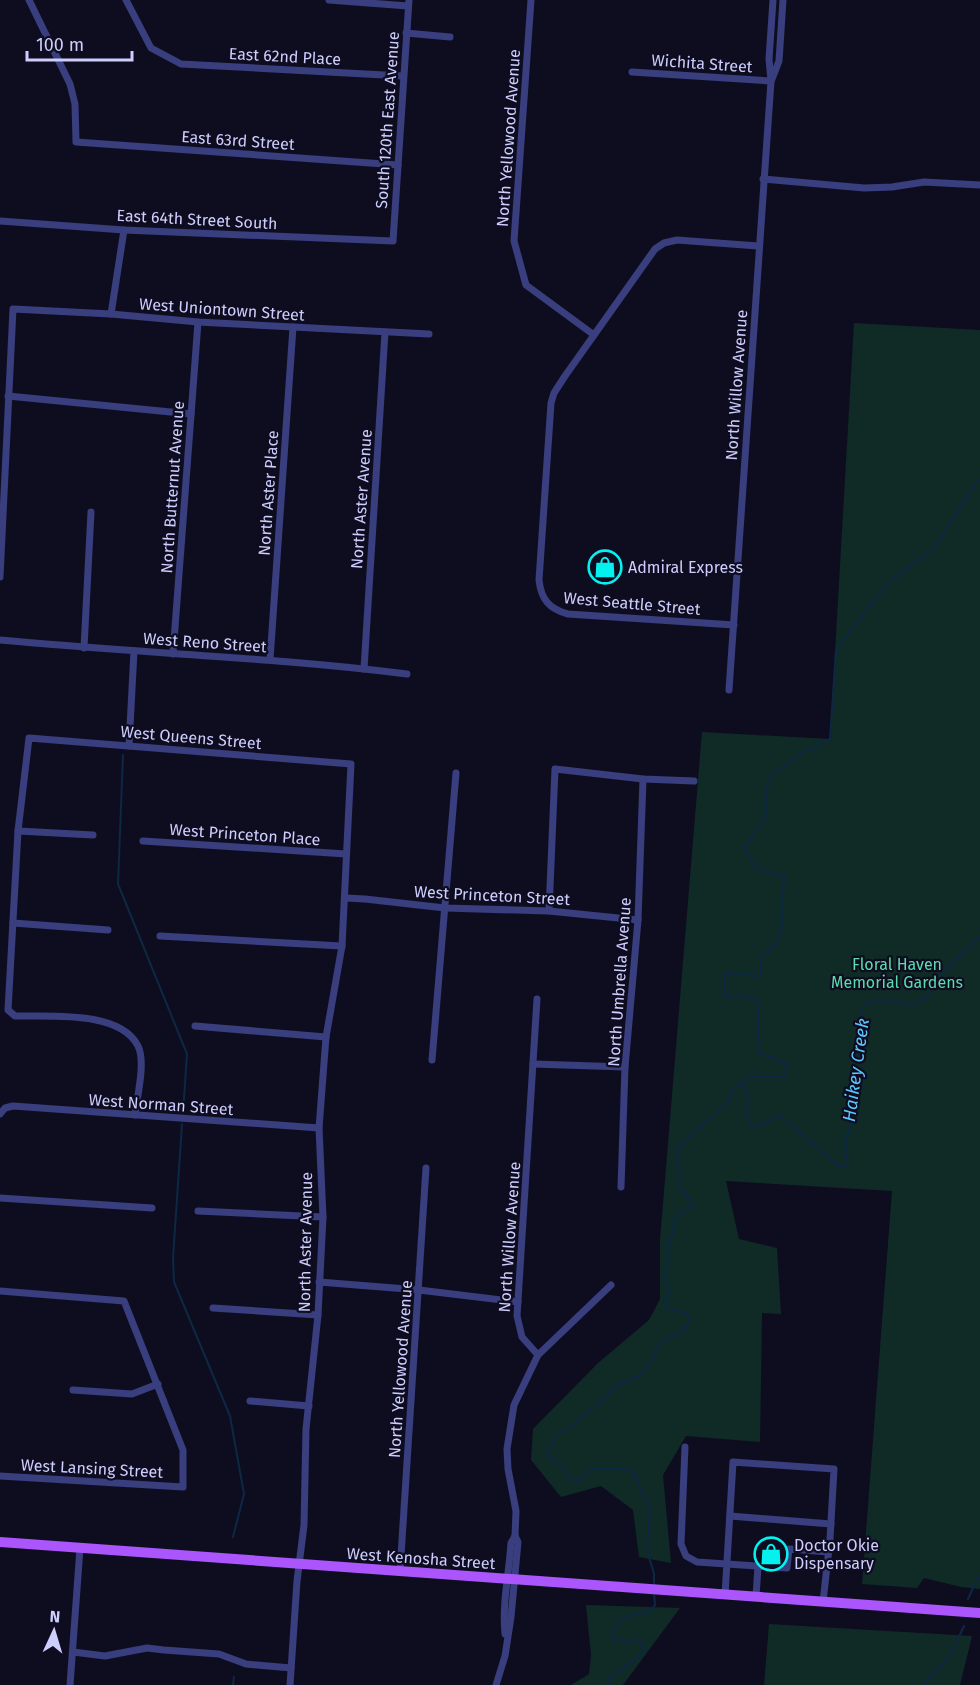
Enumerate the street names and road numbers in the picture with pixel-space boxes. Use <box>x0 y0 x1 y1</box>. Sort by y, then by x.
street label: South 120th East Avenue <box>372 31 403 209</box>
street label: East 62nd Place <box>228 44 342 69</box>
street label: North Yellowood Avenue <box>493 49 524 228</box>
street label: Wichita Street <box>651 50 753 77</box>
street label: East 63rd Street <box>181 127 296 154</box>
street label: East 64th Street South <box>116 206 278 233</box>
street label: West Uniontown Street <box>139 294 306 325</box>
street label: North Willow Avenue <box>722 309 751 461</box>
street label: North Butternut Avenue <box>157 400 188 574</box>
street label: North Aster Avenue <box>347 428 376 570</box>
street label: North Aster Place <box>255 430 282 556</box>
street label: West Seattle Street <box>563 588 702 619</box>
street label: West Reno Street <box>143 629 268 656</box>
street label: West Queens Street <box>120 722 263 753</box>
street label: West Princeton Place <box>169 820 321 849</box>
street label: West Princeton Street <box>413 882 571 909</box>
street label: North Umbrella Avenue <box>604 897 635 1067</box>
street label: West Norman Street <box>88 1090 234 1119</box>
street label: North Willow Avenue <box>495 1161 524 1313</box>
street label: North Aster Avenue <box>295 1172 316 1312</box>
street label: North Yellowood Avenue <box>385 1280 416 1459</box>
street label: West Lansing Street <box>20 1455 164 1482</box>
street label: West Kenosha Street <box>346 1544 496 1573</box>

